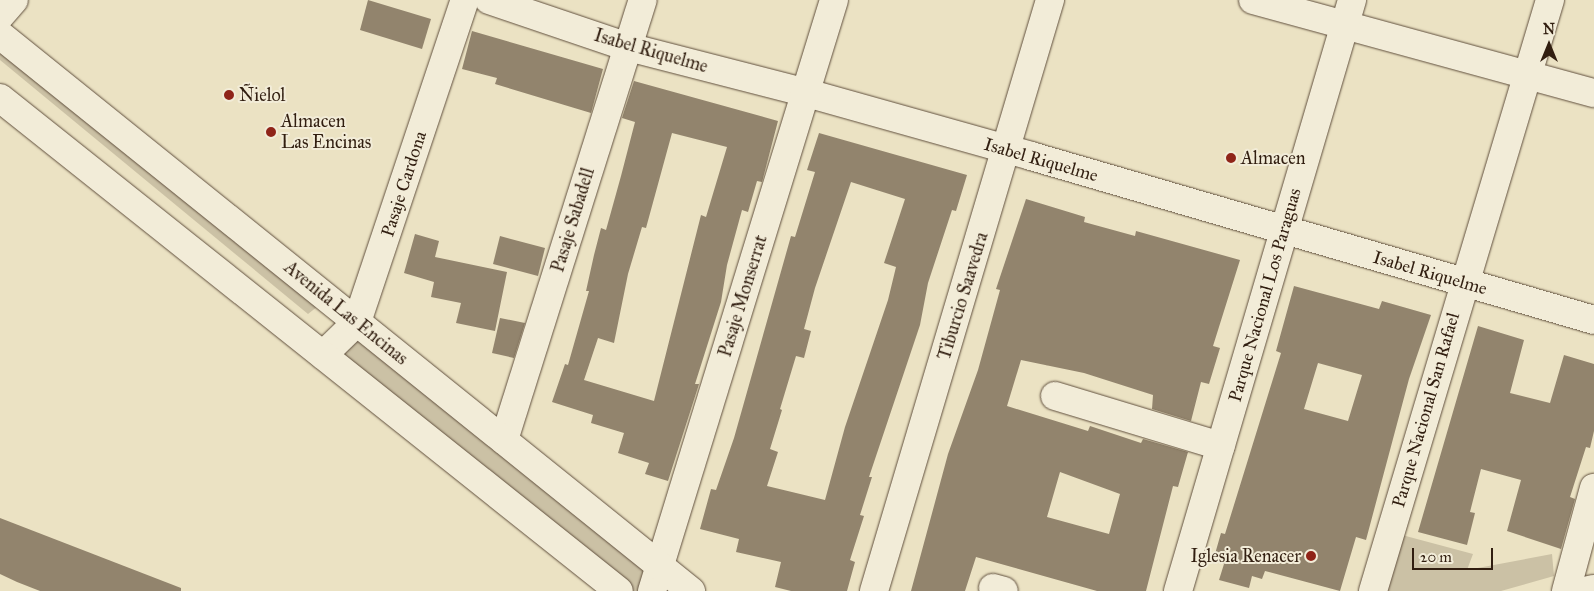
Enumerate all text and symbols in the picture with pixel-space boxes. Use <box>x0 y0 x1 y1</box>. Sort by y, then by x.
north arrow <box>1524 20 1574 70</box>
text: N <box>1543 21 1555 38</box>
street label: Isabel Riquelme <box>592 24 710 78</box>
place label: Ñielol <box>239 84 285 106</box>
marker: Ñielol <box>223 89 235 101</box>
place label: Almacen Las Encinas <box>281 111 371 154</box>
marker: Almacen Las Encinas <box>265 126 277 138</box>
street label: Pasaje Cardona <box>377 129 431 239</box>
street label: Isabel Riquelme <box>982 133 1100 187</box>
place label: Almacen <box>1241 147 1306 169</box>
marker: Almacen <box>1225 152 1237 164</box>
street label: Pasaje Sabadell <box>547 165 599 275</box>
street label: Parque Nacional Los Paraguas <box>1224 186 1306 404</box>
street label: Tiburcio Saavedra <box>933 230 993 362</box>
street label: Pasaje Monserrat <box>714 232 772 360</box>
street label: Isabel Riquelme <box>1371 246 1489 300</box>
street label: Avenida Las Encinas <box>280 257 412 369</box>
street label: Parque Nacional San Rafael <box>1388 310 1464 510</box>
scale bar <box>1414 538 1495 570</box>
place label: Iglesia Renacer <box>1191 545 1301 567</box>
text: 20 m <box>1420 548 1452 566</box>
marker: Iglesia Renacer <box>1305 550 1317 562</box>

